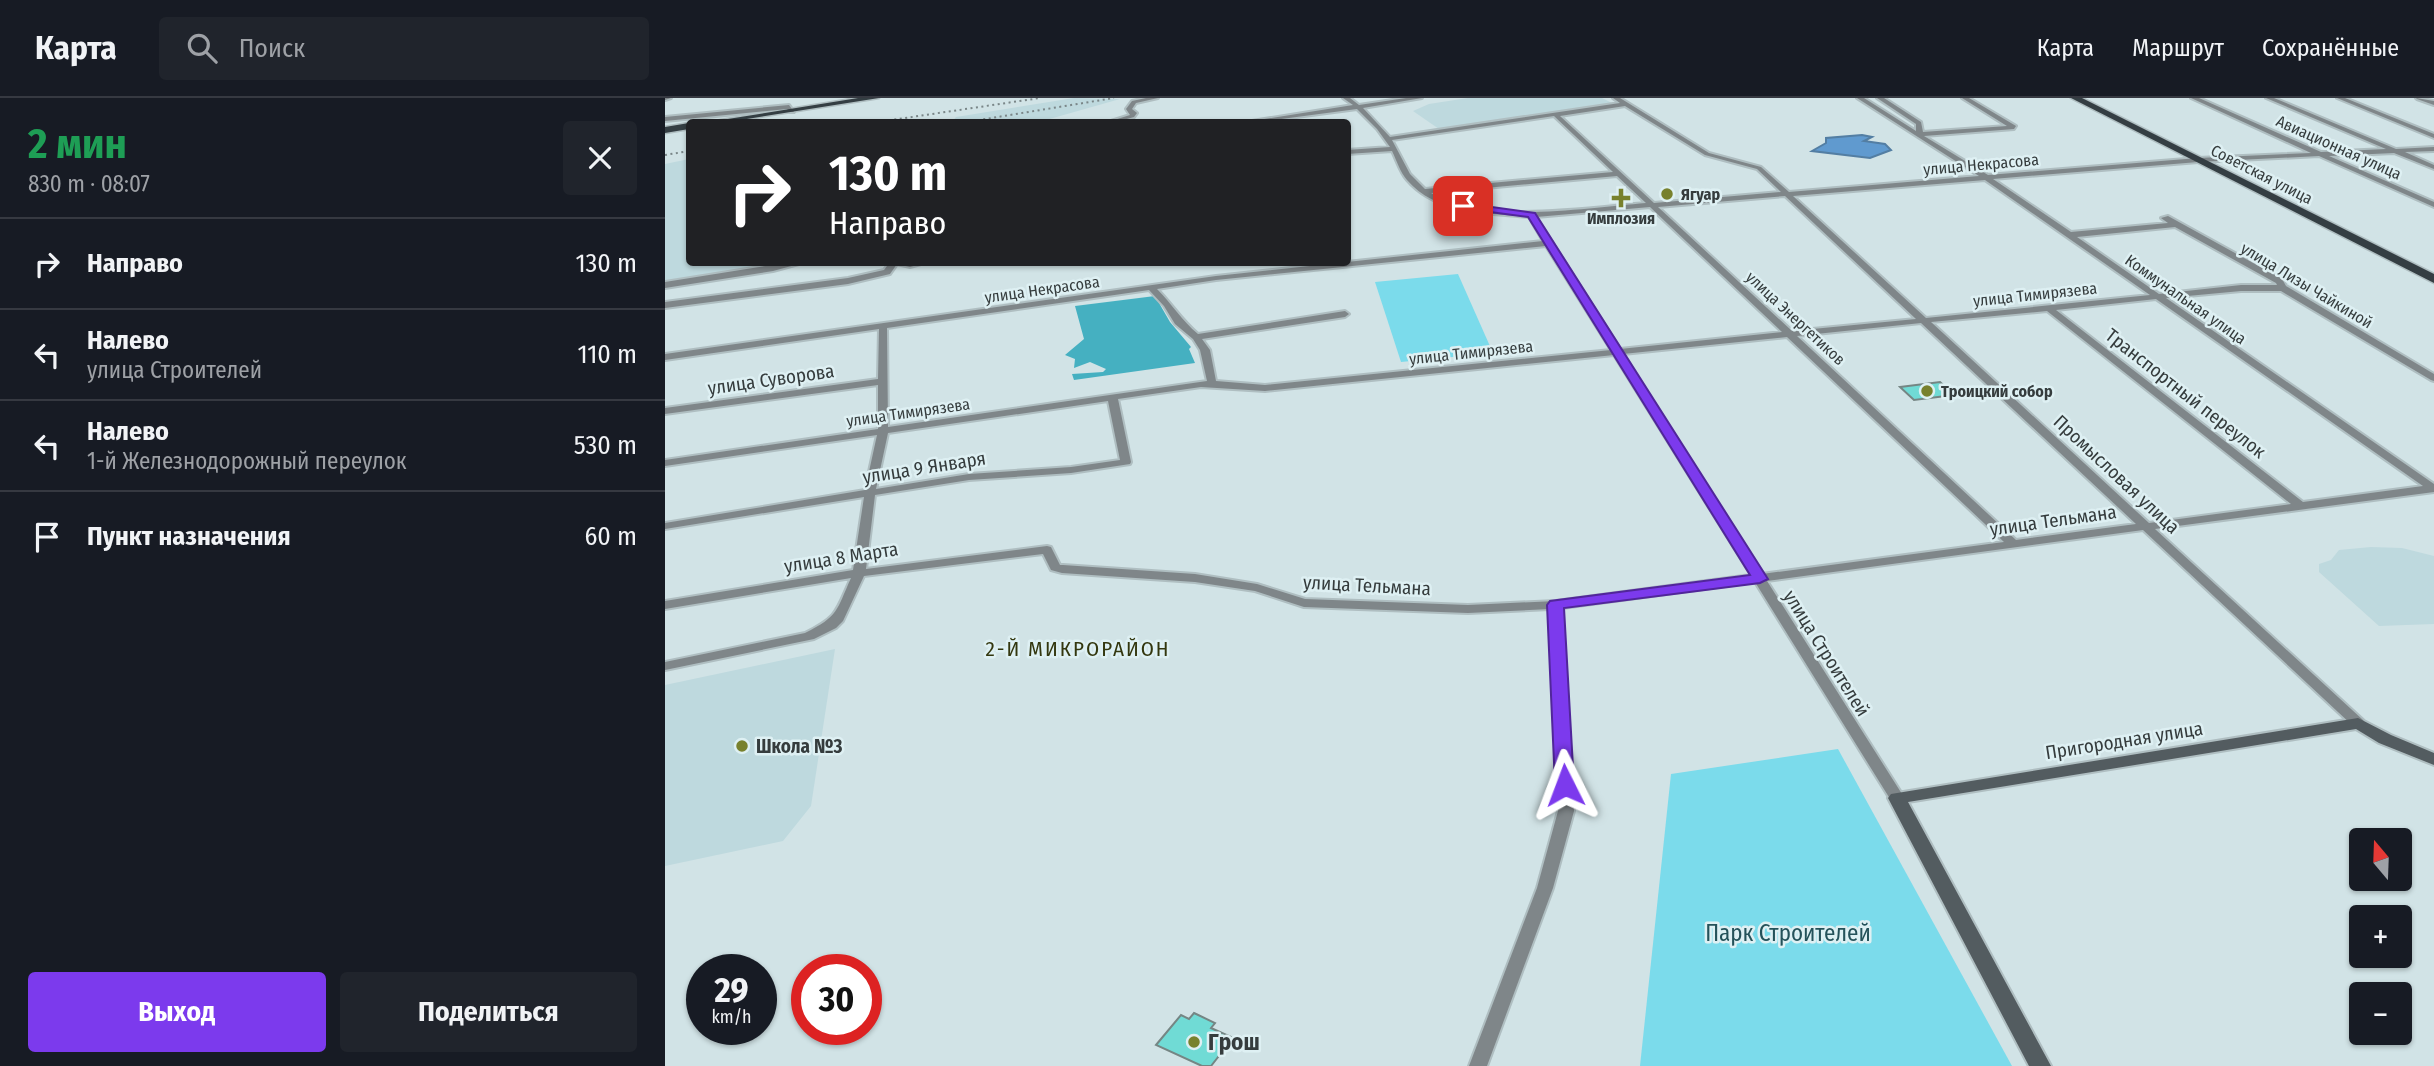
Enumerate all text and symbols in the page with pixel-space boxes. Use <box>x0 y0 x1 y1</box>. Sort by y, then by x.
search box <box>159 17 649 80</box>
text: Карта <box>35 28 117 68</box>
icon: search <box>183 29 221 67</box>
text: Поиск <box>239 33 305 64</box>
text: Карта <box>2037 34 2094 62</box>
text: Маршрут <box>2132 34 2224 62</box>
text: Сохранённые <box>2262 34 2399 62</box>
street label: Авиационная улица <box>2273 111 2404 184</box>
text: 2 мин <box>28 119 127 169</box>
button: close <box>563 121 637 195</box>
street label: Советская улица <box>2208 141 2316 208</box>
text: 130 m <box>829 144 947 203</box>
icon: right <box>714 147 805 238</box>
street label: улица Некрасова <box>1923 150 2040 179</box>
text: 830 m · 08:07 <box>28 170 150 198</box>
pin <box>1433 176 1493 236</box>
place label: Ягуар <box>1681 185 1720 204</box>
marker: Ягуар <box>1659 186 1675 202</box>
icon: arrive <box>1444 187 1482 225</box>
marker: Имплозия <box>1613 190 1629 206</box>
text: Направо <box>829 204 946 242</box>
place label: Имплозия <box>1587 209 1655 228</box>
street label: улица Лизы Чайкиной <box>2237 239 2376 332</box>
icon: right <box>28 245 66 283</box>
text: Направо <box>87 248 183 279</box>
text: 130 m <box>575 248 637 279</box>
street label: Коммунальная улица <box>2122 250 2250 348</box>
street label: улица Энергетиков <box>1742 268 1849 369</box>
street label: улица Некрасова <box>983 272 1101 307</box>
street label: улица Тимирязева <box>1972 279 2098 310</box>
street label: Транспортный переулок <box>2101 324 2270 463</box>
text: Налево <box>87 325 169 356</box>
icon: left <box>28 336 66 374</box>
street label: улица Тимирязева <box>1408 337 1534 368</box>
text: 110 m <box>577 339 637 370</box>
text: улица Строителей <box>87 356 262 384</box>
street label: улица Суворова <box>706 359 836 400</box>
place label: Троицкий собор <box>1941 382 2053 401</box>
marker: Троицкий собор <box>1919 383 1935 399</box>
street label: улица Тимирязева <box>845 394 971 431</box>
street label: Промысловая улица <box>2049 410 2184 539</box>
text: Налево <box>87 416 169 447</box>
icon: left <box>28 427 66 465</box>
text: 530 m <box>574 430 637 461</box>
street label: улица 9 Января <box>861 446 987 489</box>
text: 1-й Железнодорожный переулок <box>87 447 407 475</box>
street label: улица Тельмана <box>1988 500 2118 541</box>
icon: arrive <box>28 518 66 556</box>
text: Пункт назначения <box>87 521 291 552</box>
text: 60 m <box>584 521 637 552</box>
street label: улица 8 Марта <box>783 537 900 578</box>
street label: улица Тельмана <box>1303 571 1431 600</box>
street label: улица Строителей <box>1779 586 1875 721</box>
district label: 2-Й МИКРОРАЙОН <box>985 636 1171 662</box>
street label: Пригородная улица <box>2044 717 2204 764</box>
place label: Школа №3 <box>756 735 842 758</box>
marker: Школа №3 <box>734 738 750 754</box>
position arrow <box>1528 748 1602 822</box>
north arrow <box>2349 828 2411 891</box>
map controls <box>2349 828 2412 1045</box>
button: + <box>2349 905 2412 968</box>
park label: Парк Строителей <box>1705 919 1871 947</box>
speed limit sign: 30 <box>791 954 882 1045</box>
text: 29 <box>714 969 749 1011</box>
button: Выход <box>28 972 326 1052</box>
button: Поделиться <box>340 972 637 1052</box>
button: − <box>2349 982 2412 1045</box>
text: km/h <box>711 1006 752 1028</box>
place label: Грош <box>1208 1028 1260 1056</box>
marker: Грош <box>1186 1034 1202 1050</box>

